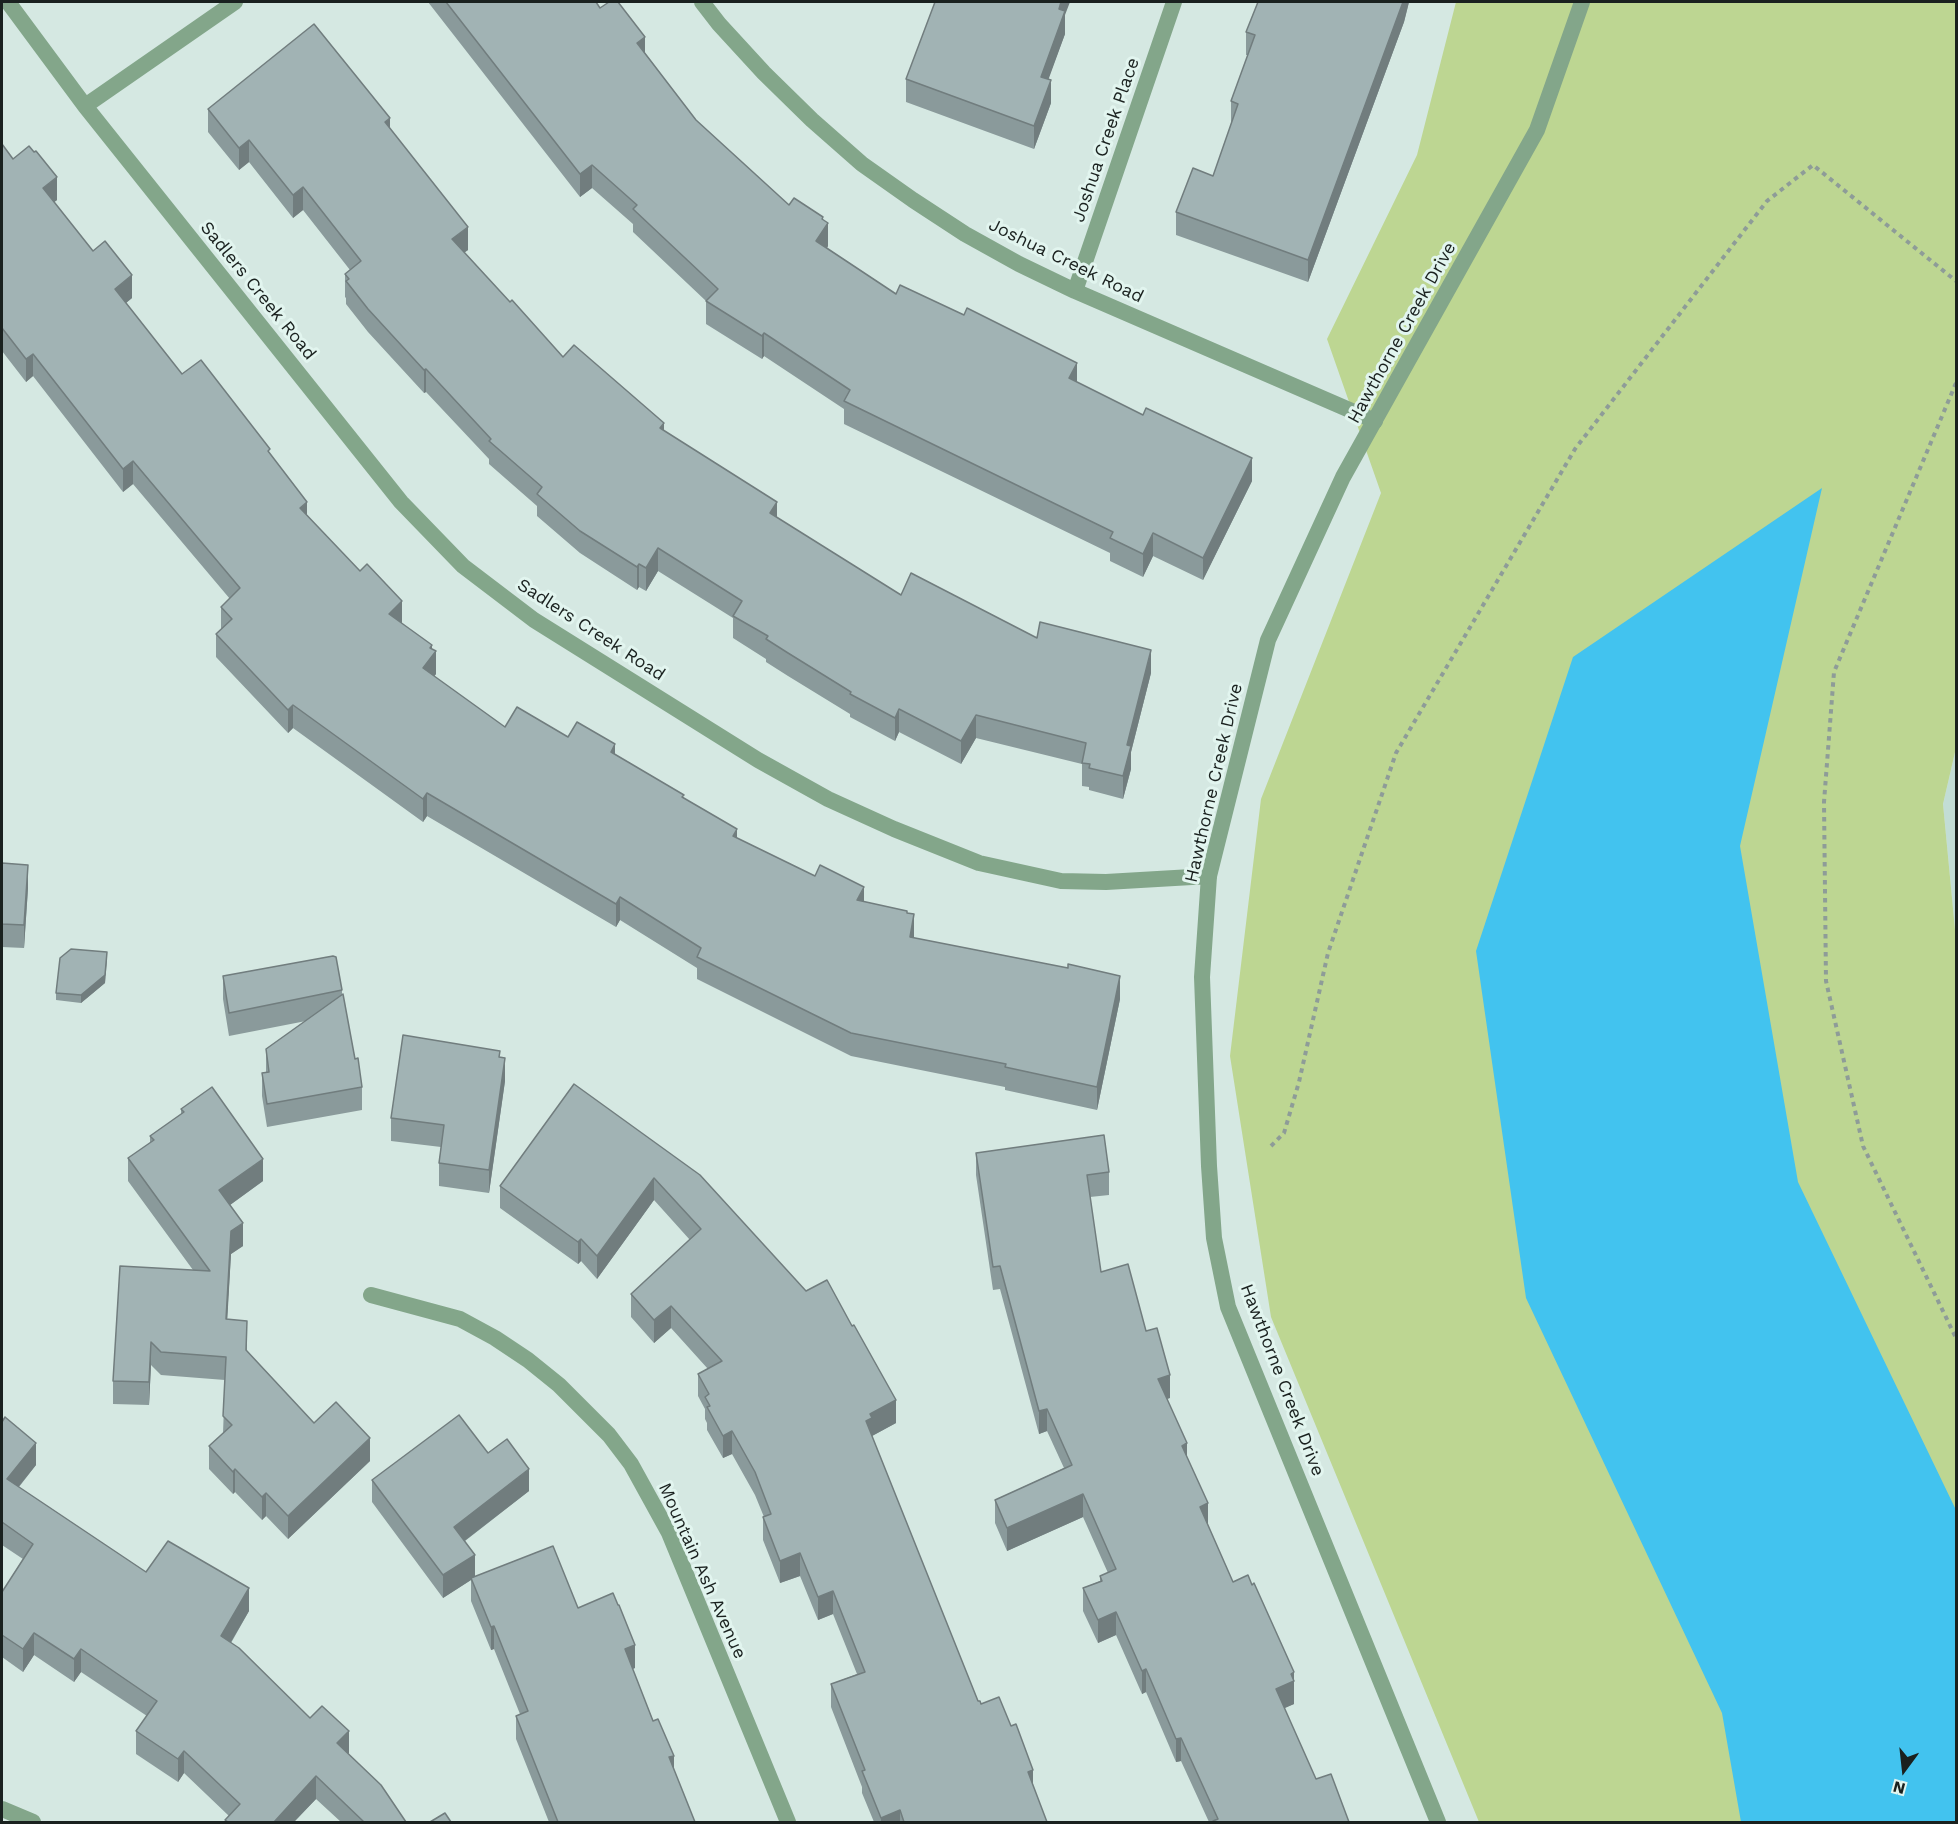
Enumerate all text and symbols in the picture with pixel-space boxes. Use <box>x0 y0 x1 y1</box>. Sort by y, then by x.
street label: Joshua Creek Place <box>1068 55 1144 225</box>
street label: Joshua Creek Road <box>985 214 1147 308</box>
street label: Sadlers Creek Road <box>196 217 320 365</box>
street label: Hawthorne Creek Drive <box>1343 239 1461 427</box>
street label: Sadlers Creek Road <box>513 574 669 686</box>
street label: Hawthorne Creek Drive <box>1181 681 1247 885</box>
street label: Hawthorne Creek Drive <box>1235 1281 1329 1479</box>
street label: Mountain Ash Avenue <box>653 1480 751 1662</box>
north arrow <box>1874 1740 1934 1800</box>
text: N <box>1891 1777 1907 1799</box>

